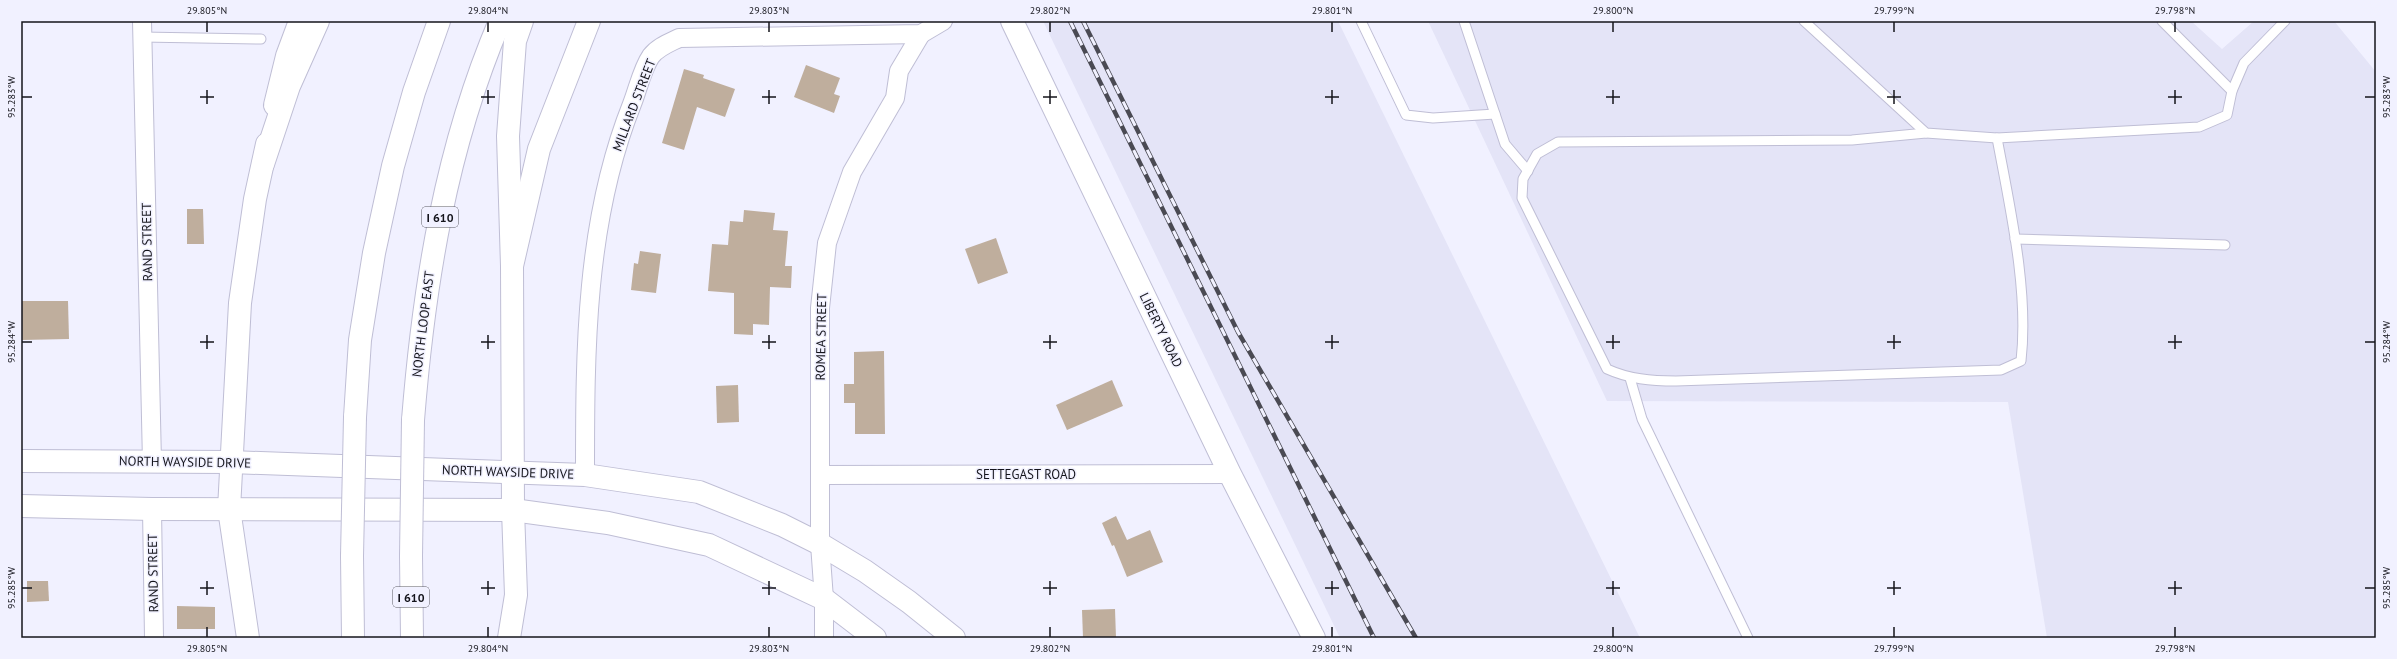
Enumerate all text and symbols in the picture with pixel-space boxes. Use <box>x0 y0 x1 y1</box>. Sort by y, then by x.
text: 29.805°N <box>187 4 227 17</box>
text: 29.804°N <box>468 4 508 17</box>
text: 29.803°N <box>749 4 789 17</box>
text: 29.802°N <box>1030 4 1070 17</box>
text: 29.801°N <box>1312 4 1352 17</box>
text: 29.800°N <box>1593 4 1633 17</box>
text: 29.799°N <box>1874 4 1914 17</box>
text: 29.798°N <box>2155 4 2195 17</box>
street label: MILLARD STREET <box>609 56 659 154</box>
text: 95.283°W <box>5 75 18 118</box>
text: 95.283°W <box>2380 75 2393 118</box>
street label: RAND STREET <box>138 202 156 282</box>
road number: I 610 <box>422 207 458 227</box>
street label: NORTH LOOP EAST <box>408 270 438 378</box>
street label: LIBERTY ROAD <box>1136 290 1186 370</box>
street label: ROMEA STREET <box>812 293 830 381</box>
text: 95.284°W <box>5 320 18 363</box>
text: 95.284°W <box>2380 320 2393 363</box>
street label: NORTH WAYSIDE DRIVE <box>119 452 251 472</box>
street label: NORTH WAYSIDE DRIVE <box>442 461 574 483</box>
street label: SETTEGAST ROAD <box>976 466 1076 483</box>
street label: RAND STREET <box>144 533 162 613</box>
text: 95.285°W <box>5 566 18 609</box>
text: 95.285°W <box>2380 566 2393 609</box>
road number: I 610 <box>393 587 429 607</box>
text: 29.805°N <box>187 642 227 655</box>
text: 29.804°N <box>468 642 508 655</box>
text: 29.803°N <box>749 642 789 655</box>
text: 29.802°N <box>1030 642 1070 655</box>
text: 29.801°N <box>1312 642 1352 655</box>
text: 29.800°N <box>1593 642 1633 655</box>
text: 29.799°N <box>1874 642 1914 655</box>
text: 29.798°N <box>2155 642 2195 655</box>

